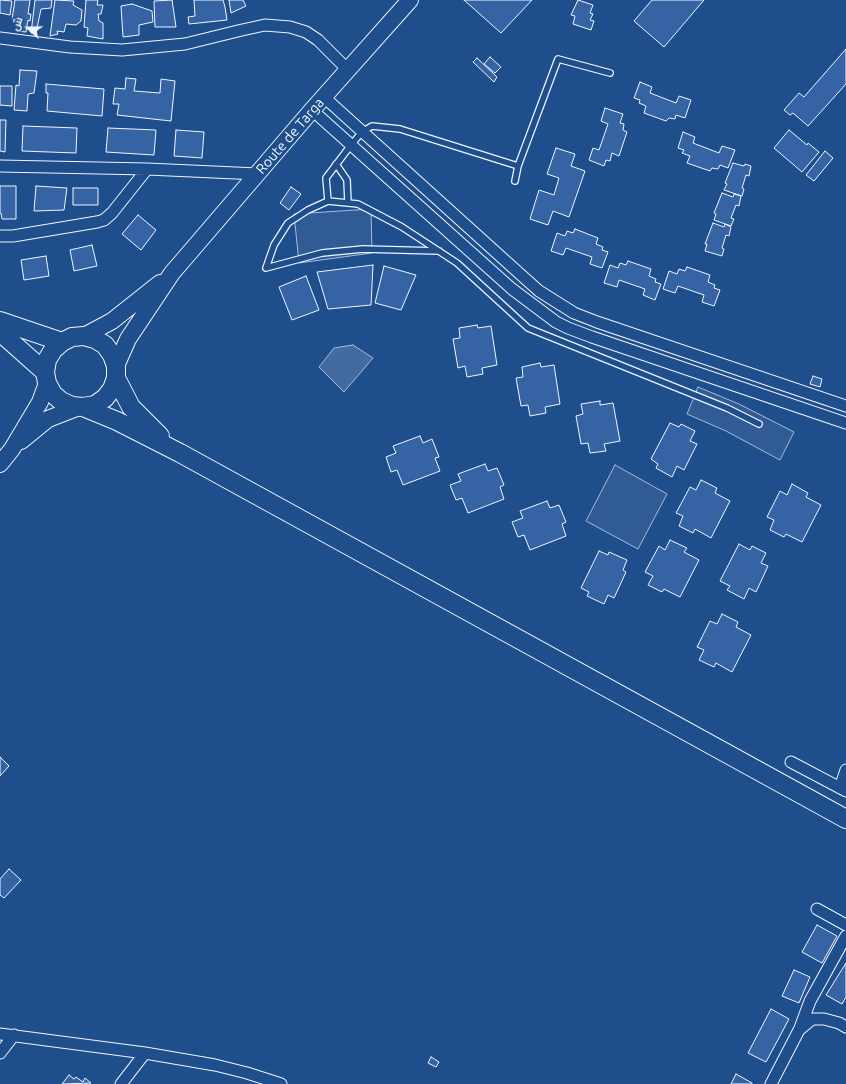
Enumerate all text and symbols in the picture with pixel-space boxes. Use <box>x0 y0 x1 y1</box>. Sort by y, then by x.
north arrow <box>8 8 48 48</box>
text: ش <box>9 15 25 33</box>
street label: Route de Targa <box>252 94 328 178</box>

